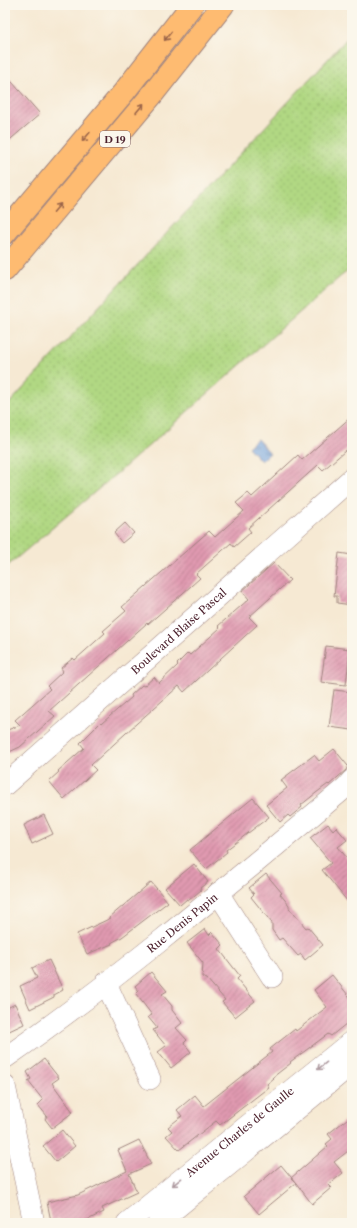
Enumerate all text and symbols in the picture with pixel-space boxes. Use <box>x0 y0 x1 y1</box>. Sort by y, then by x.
one-way arrow <box>164 30 172 41</box>
one-way arrow <box>136 103 145 113</box>
one-way arrow <box>82 131 91 142</box>
road number: D 19 <box>100 131 130 147</box>
one-way arrow <box>53 203 62 214</box>
street label: Boulevard Blaise Pascal <box>128 585 230 677</box>
street label: Rue Denis Papin <box>144 890 221 956</box>
one-way arrow <box>316 1061 327 1070</box>
street label: Avenue Charles de Gaulle <box>182 1084 297 1180</box>
one-way arrow <box>171 1178 182 1187</box>

